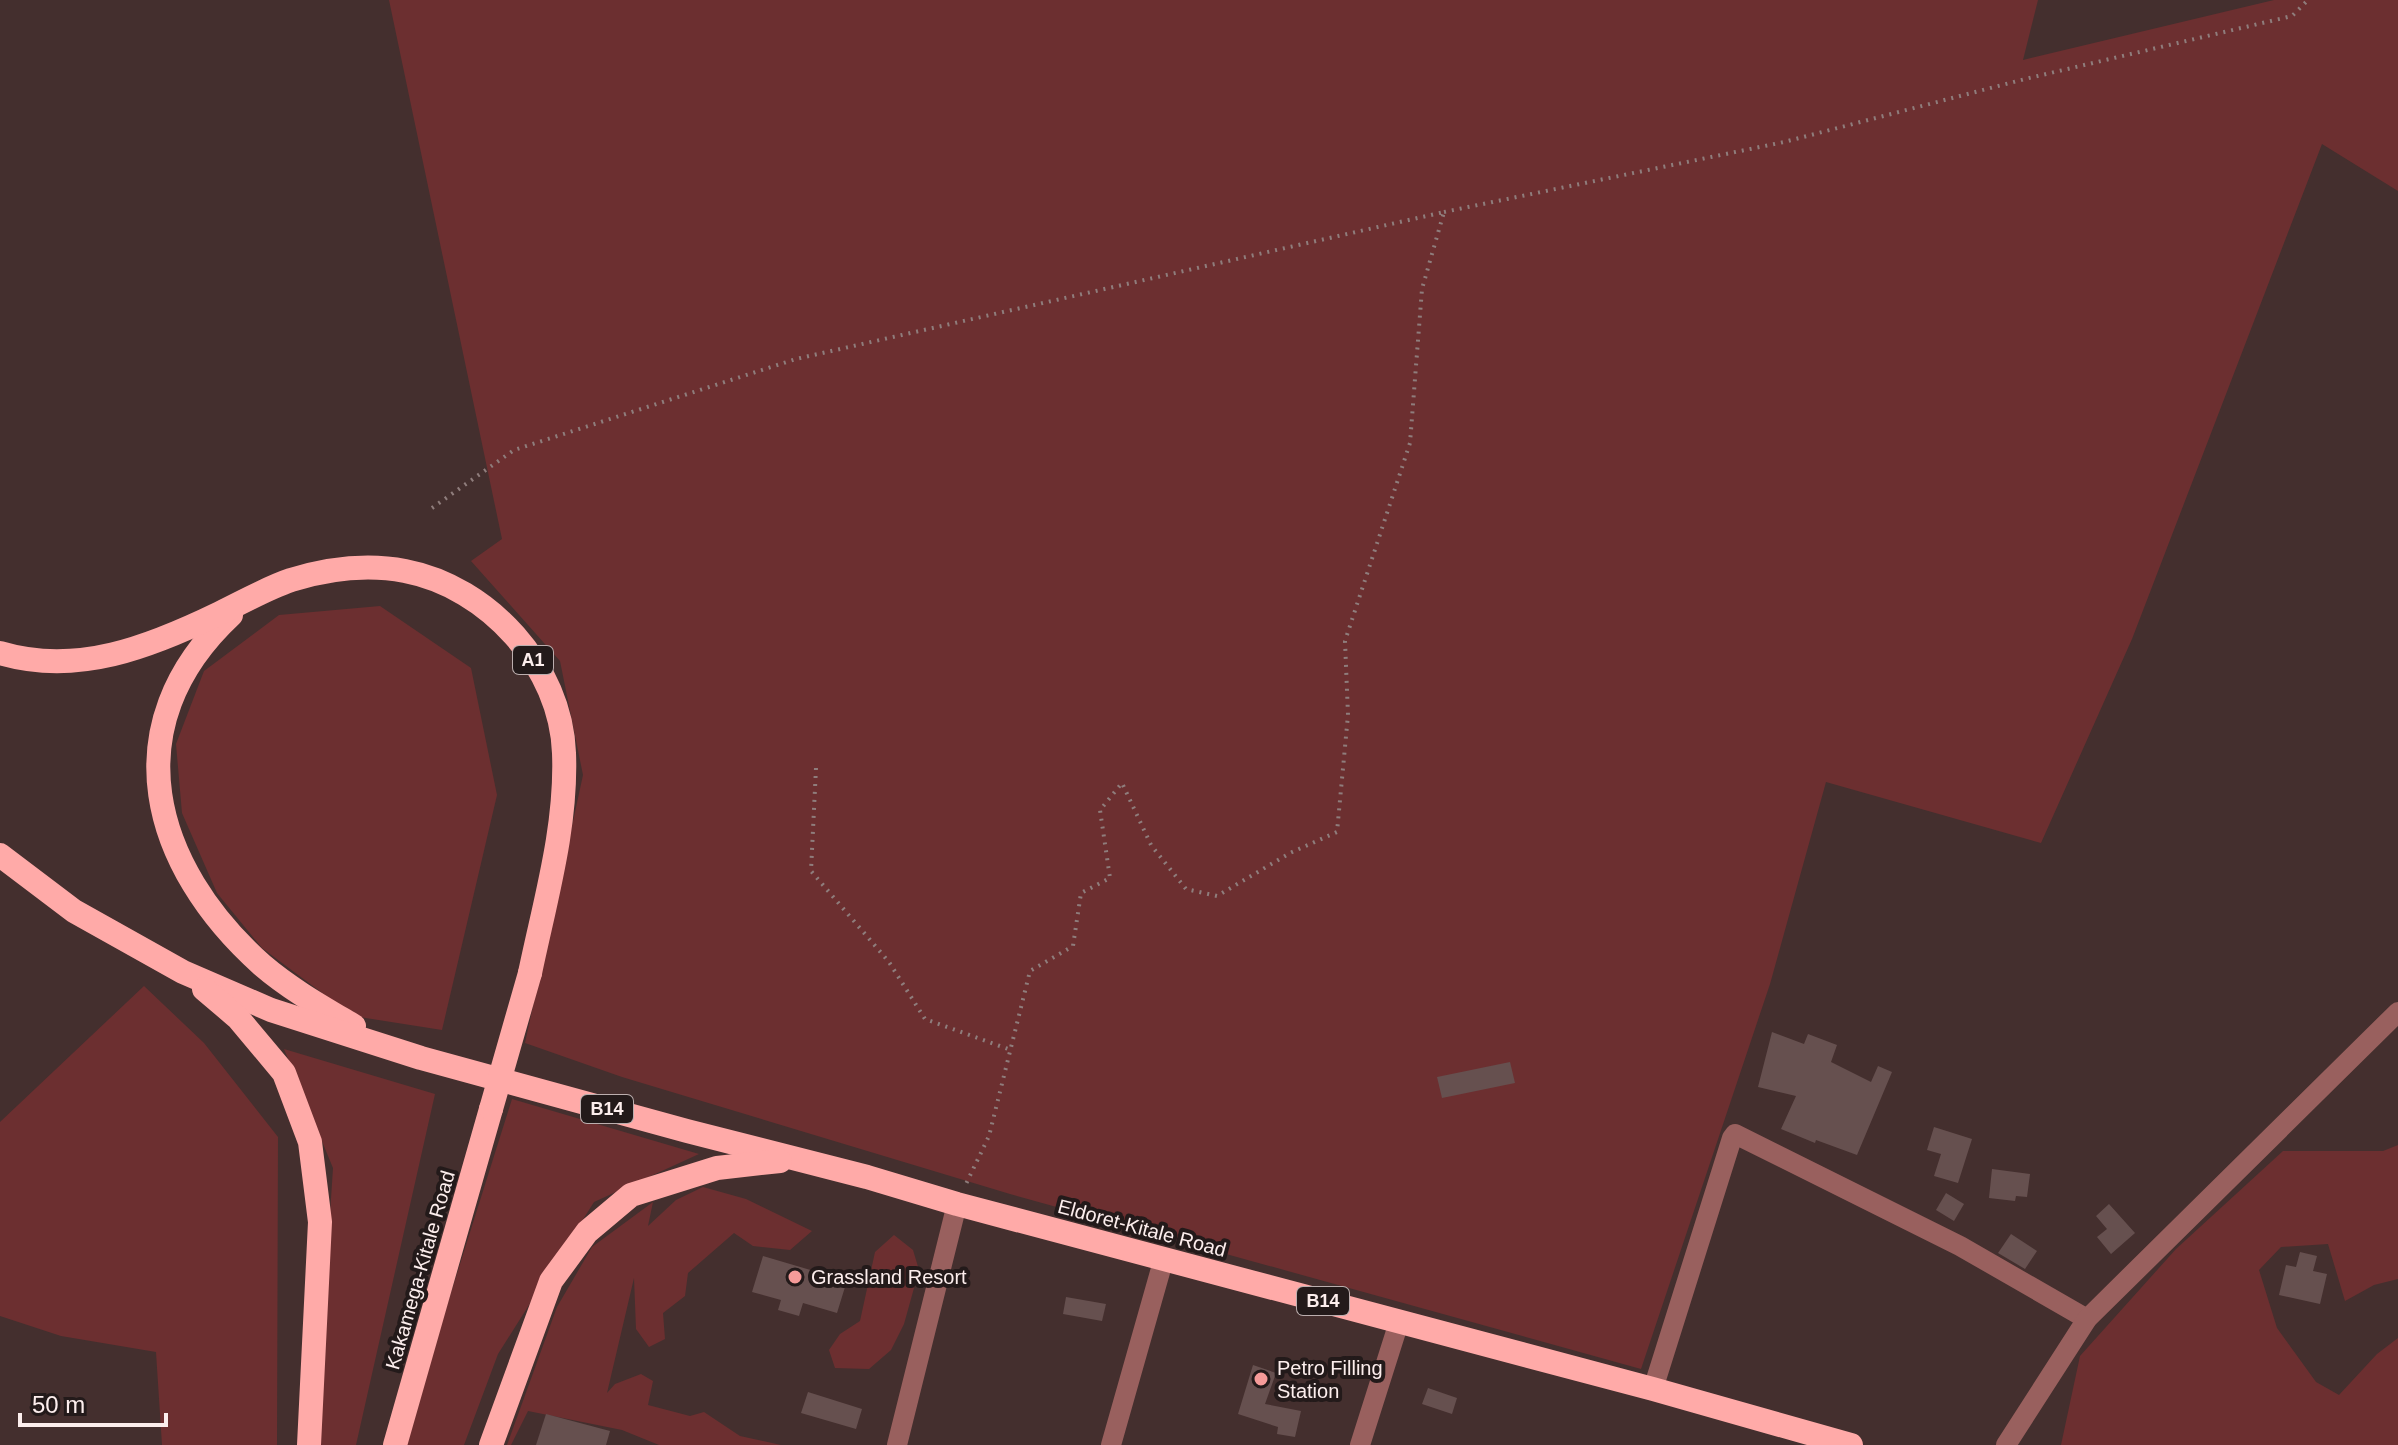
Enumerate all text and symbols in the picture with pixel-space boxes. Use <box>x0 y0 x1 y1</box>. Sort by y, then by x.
road number: A1 <box>513 646 553 674</box>
road number: B14 <box>581 1095 633 1123</box>
street label: Kakamega-Kitale Road <box>381 1168 459 1372</box>
street label: Eldoret-Kitale Road <box>1055 1195 1229 1261</box>
place label: Grassland Resort <box>811 1266 967 1288</box>
marker: Grassland Resort <box>786 1268 804 1286</box>
road number: B14 <box>1297 1287 1349 1315</box>
place label: Petro Filling Station <box>1277 1357 1383 1402</box>
marker: Petro Filling Station <box>1252 1370 1270 1388</box>
scale bar <box>20 1377 166 1427</box>
text: 50 m <box>32 1391 85 1418</box>

